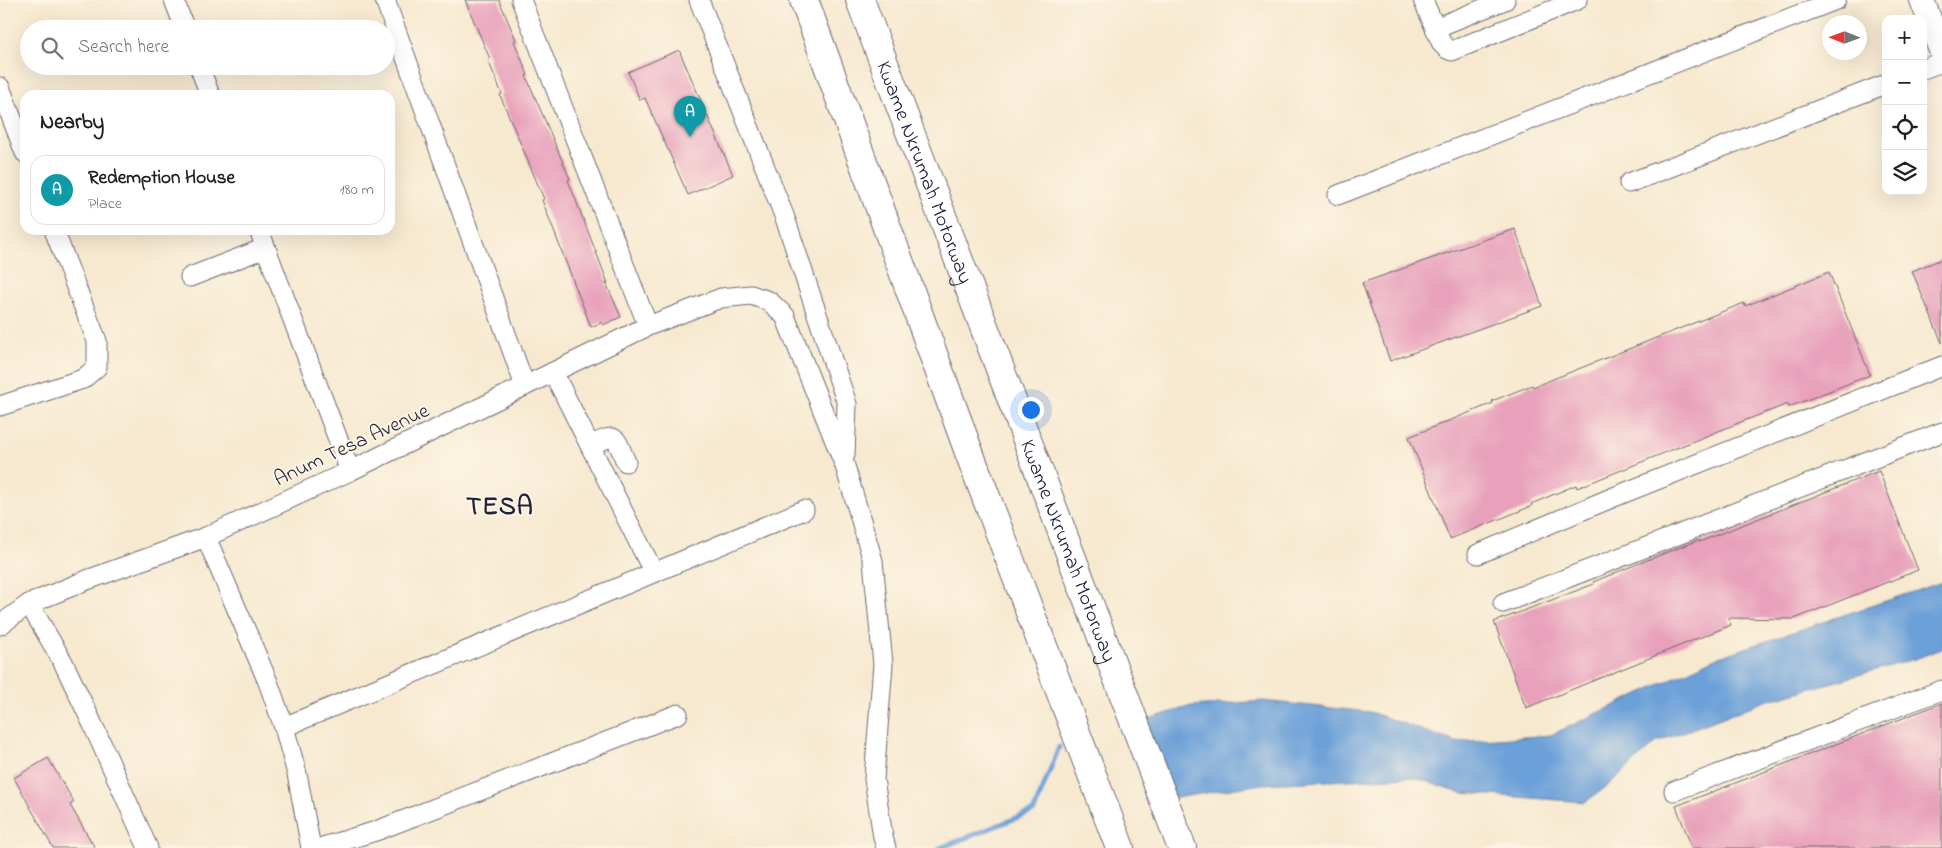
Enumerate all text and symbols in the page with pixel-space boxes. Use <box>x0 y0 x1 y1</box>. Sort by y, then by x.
north arrow <box>1822 15 1867 60</box>
map controls <box>1882 15 1927 195</box>
button: + <box>1882 15 1927 60</box>
search box <box>20 20 395 75</box>
icon: search <box>38 34 66 62</box>
text: Search here <box>78 34 169 61</box>
street label: Kwame Nkrumah Motorway <box>868 57 979 289</box>
button: − <box>1882 60 1927 105</box>
pin: A <box>674 96 706 137</box>
button: locate <box>1882 105 1927 150</box>
text: Nearby <box>40 108 104 138</box>
button: layers <box>1882 150 1927 195</box>
text: Redemption House <box>88 165 235 192</box>
text: A <box>52 178 62 202</box>
text: 180 m <box>340 178 374 202</box>
text: Place <box>88 192 122 216</box>
street label: Anum Tesa Avenue <box>269 396 435 495</box>
your location <box>1018 397 1044 423</box>
street label: Kwame Nkrumah Motorway <box>1011 436 1123 668</box>
district label: TESA <box>466 489 534 527</box>

